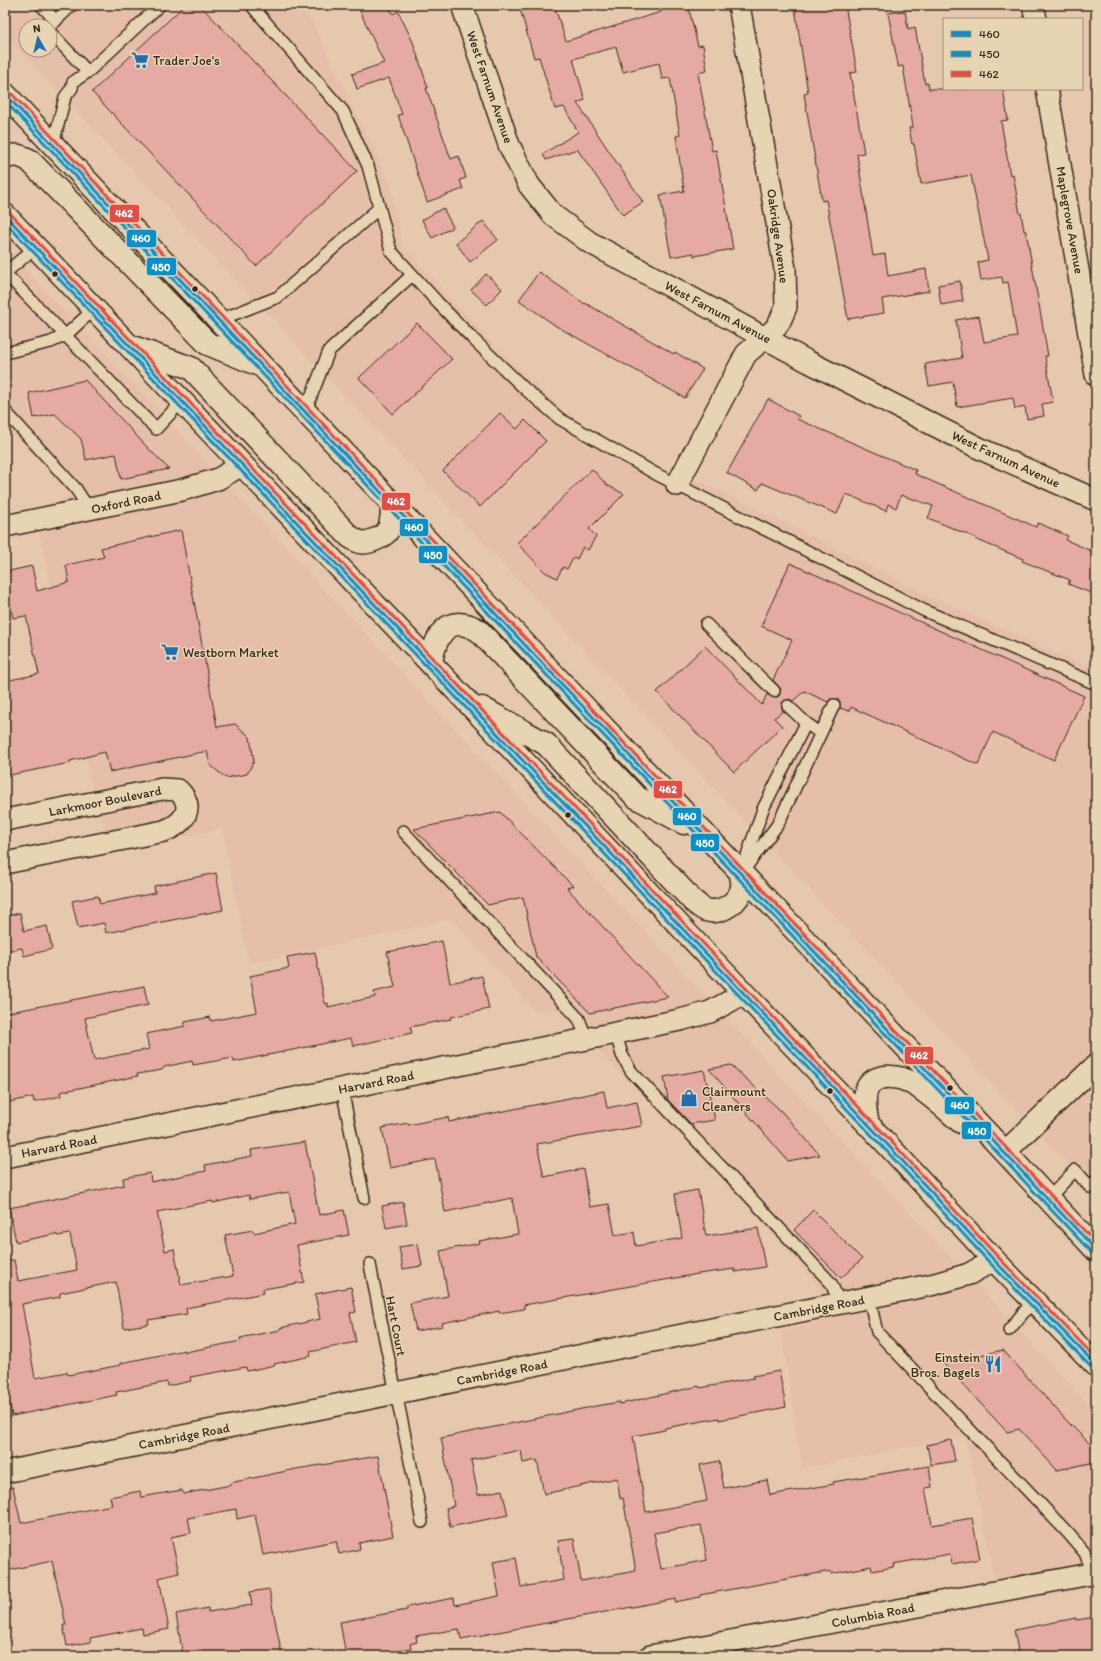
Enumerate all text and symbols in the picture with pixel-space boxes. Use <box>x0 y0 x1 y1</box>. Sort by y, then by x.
north arrow <box>18 18 58 58</box>
legend <box>943 18 1083 90</box>
text: N <box>32 22 41 36</box>
text: 460 <box>979 27 1000 41</box>
street label: West Farnum Avenue <box>464 29 516 145</box>
text: 450 <box>979 47 1000 61</box>
supermarket icon: Trader Joe's <box>130 50 150 70</box>
place label: Trader Joe's <box>153 53 220 68</box>
text: 462 <box>979 67 1000 81</box>
street label: Maplegrove Avenue <box>1053 165 1087 275</box>
street label: Oakridge Avenue <box>764 188 792 284</box>
line badge: 462 <box>109 204 140 223</box>
text: 462 <box>115 207 133 220</box>
line badge: 460 <box>126 229 157 248</box>
text: 460 <box>131 232 151 245</box>
line badge: 450 <box>146 257 177 276</box>
text: 450 <box>151 261 171 274</box>
unlabelled marker <box>50 269 60 279</box>
street label: West Farnum Avenue <box>662 278 774 346</box>
unlabelled marker <box>190 284 200 294</box>
street label: West Farnum Avenue <box>949 427 1063 491</box>
street label: Oxford Road <box>90 487 162 517</box>
line badge: 462 <box>381 492 411 511</box>
text: 462 <box>387 495 405 508</box>
line badge: 460 <box>399 518 429 537</box>
text: 460 <box>404 521 424 534</box>
line badge: 450 <box>418 545 448 564</box>
text: 450 <box>423 549 443 562</box>
supermarket icon: Westborn Market <box>160 642 180 662</box>
place label: Westborn Market <box>183 645 279 660</box>
line badge: 462 <box>653 780 683 799</box>
street label: Larkmoor Boulevard <box>47 783 163 819</box>
text: 462 <box>659 783 677 796</box>
line badge: 460 <box>672 807 702 826</box>
unlabelled marker <box>563 810 573 820</box>
text: 460 <box>677 810 697 823</box>
line badge: 450 <box>690 833 720 852</box>
text: 450 <box>695 837 715 850</box>
line badge: 462 <box>904 1046 934 1065</box>
text: 462 <box>910 1049 928 1062</box>
street label: Harvard Road <box>337 1067 415 1097</box>
unlabelled marker <box>945 1083 955 1093</box>
place label: Clairmount Cleaners <box>702 1084 766 1114</box>
unlabelled marker <box>825 1086 835 1096</box>
shop icon: Clairmount Cleaners <box>679 1088 699 1108</box>
line badge: 460 <box>944 1096 975 1115</box>
text: 460 <box>950 1099 970 1112</box>
line badge: 450 <box>961 1121 992 1140</box>
text: 450 <box>967 1125 987 1138</box>
street label: Harvard Road <box>20 1131 98 1161</box>
street label: Cambridge Road <box>772 1292 866 1324</box>
street label: Hart Court <box>383 1295 409 1357</box>
place label: Einstein Bros. Bagels <box>911 1350 981 1380</box>
restaurant icon: Einstein Bros. Bagels <box>983 1354 1003 1374</box>
street label: Cambridge Road <box>455 1356 549 1388</box>
street label: Cambridge Road <box>137 1420 231 1452</box>
street label: Columbia Road <box>830 1600 916 1630</box>

